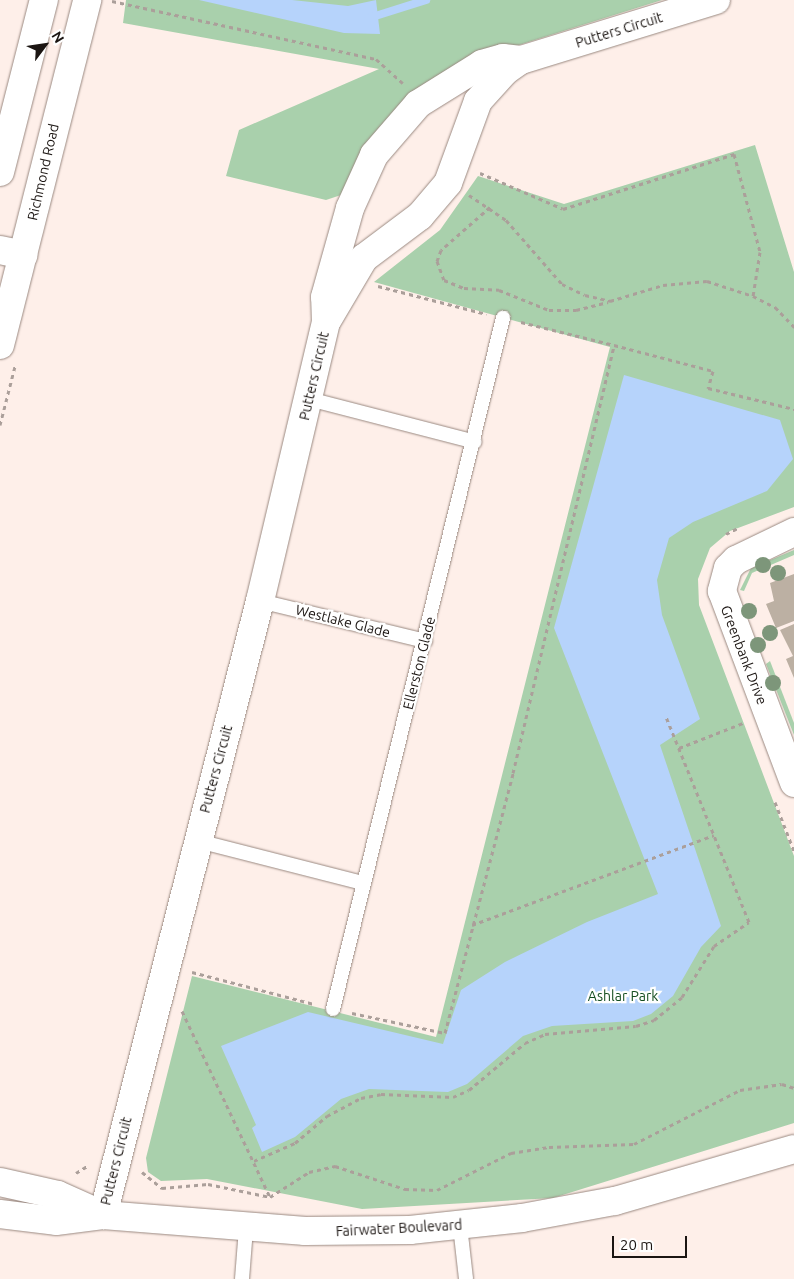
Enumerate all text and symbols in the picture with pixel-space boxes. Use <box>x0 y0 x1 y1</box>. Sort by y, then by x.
street label: Putters Circuit <box>573 9 665 51</box>
north arrow <box>20 20 70 70</box>
text: N <box>48 29 67 46</box>
street label: Richmond Road <box>24 122 62 222</box>
street label: Putters Circuit <box>296 330 332 422</box>
street label: Westlake Glade <box>294 601 392 641</box>
street label: Greenbank Drive <box>717 603 771 707</box>
street label: Ellerston Glade <box>399 615 439 711</box>
street label: Putters Circuit <box>196 723 236 815</box>
park label: Ashlar Park <box>588 988 658 1004</box>
street label: Putters Circuit <box>97 1115 135 1207</box>
street label: Fairwater Boulevard <box>335 1216 463 1240</box>
scale bar <box>614 1226 689 1258</box>
text: 20 m <box>620 1236 653 1253</box>

